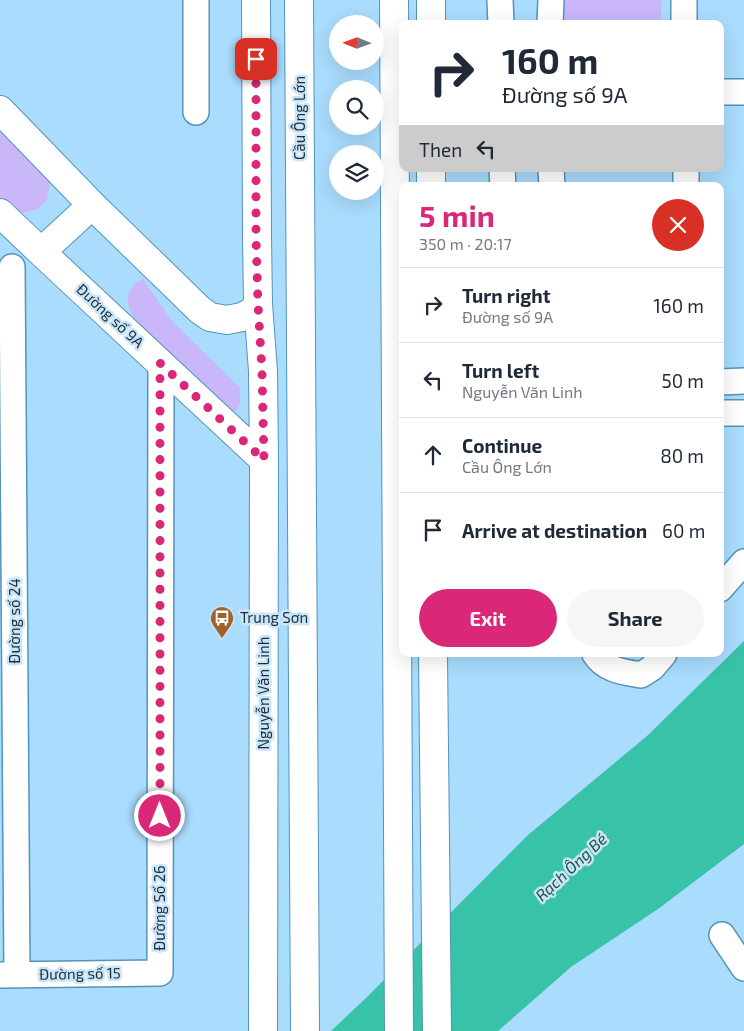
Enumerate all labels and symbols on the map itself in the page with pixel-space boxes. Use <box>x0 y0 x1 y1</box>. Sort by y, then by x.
north arrow <box>329 15 384 70</box>
pin <box>235 38 277 80</box>
street label: Cầu Ông Lớn <box>290 76 308 160</box>
street label: Đường số 9A <box>73 280 149 351</box>
street label: Đường số 24 <box>5 578 23 664</box>
bus stop icon: Trung Sơn <box>209 605 235 639</box>
place label: Trung Sơn <box>240 608 308 626</box>
street label: Nguyễn Văn Linh <box>254 637 272 749</box>
position arrow <box>133 789 185 841</box>
water label: Rạch Ông Bé <box>531 828 611 905</box>
street label: Đường Số 26 <box>150 865 168 951</box>
street label: Đường số 15 <box>39 963 121 983</box>

